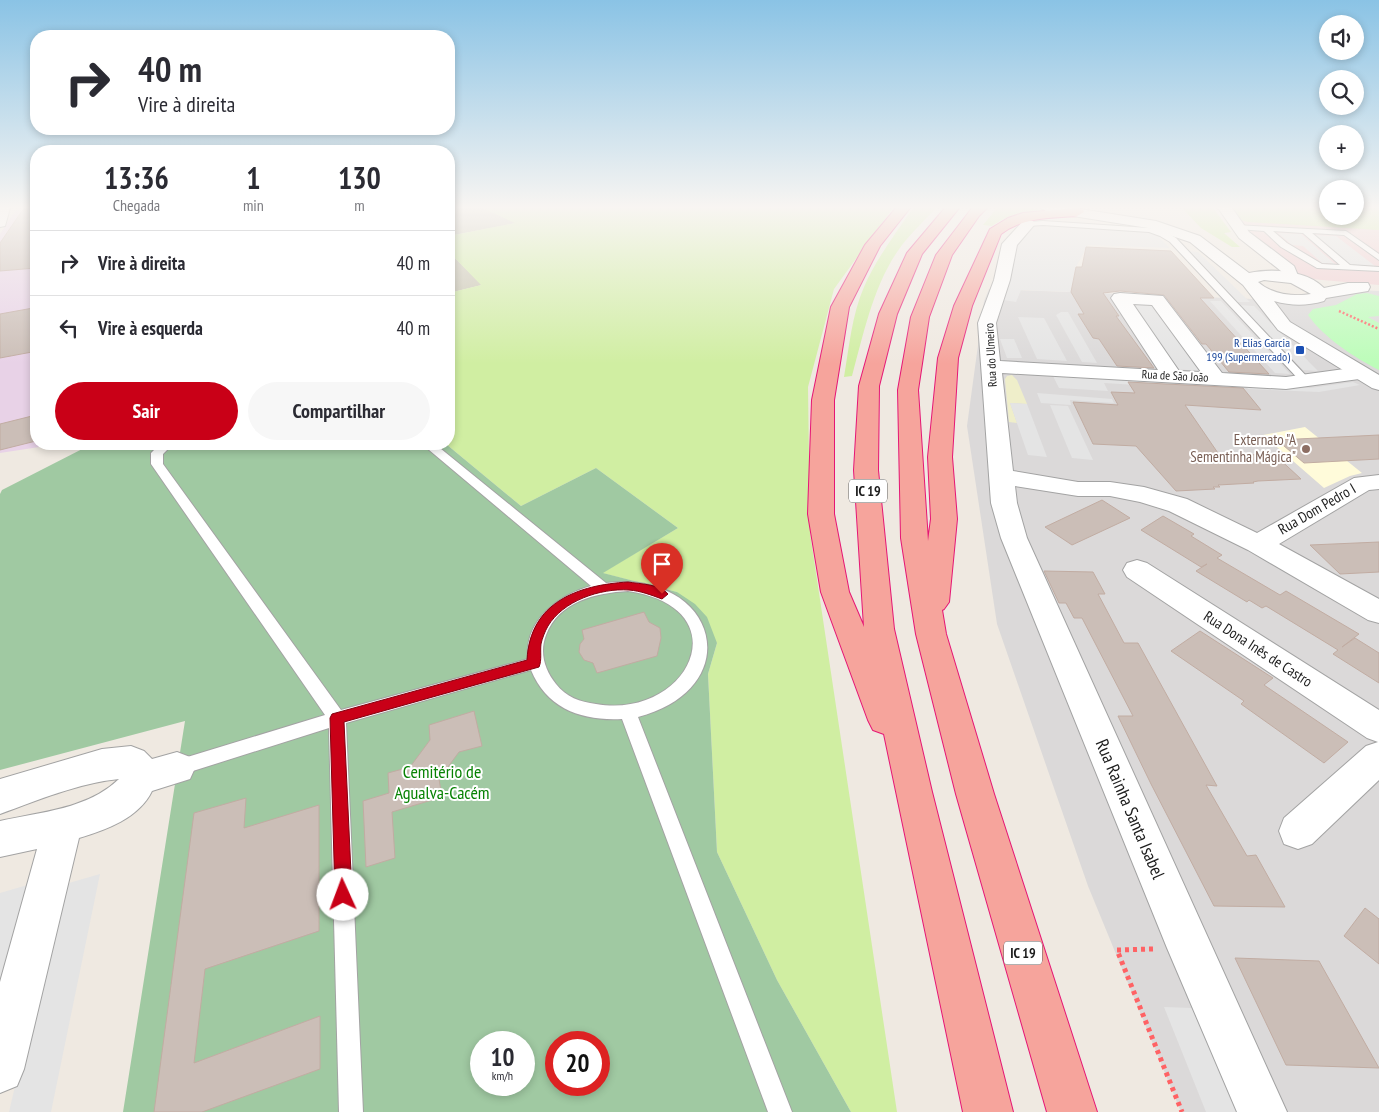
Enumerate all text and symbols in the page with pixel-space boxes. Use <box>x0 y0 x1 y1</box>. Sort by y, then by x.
map controls <box>1319 15 1364 225</box>
button: sound <box>1319 15 1364 60</box>
text: 40 m <box>138 46 202 92</box>
icon: right <box>55 50 120 115</box>
button: search <box>1319 70 1364 115</box>
text: Vire à direita <box>138 90 235 118</box>
button: + <box>1319 125 1364 170</box>
text: 13:36 <box>104 158 169 197</box>
text: 1 <box>246 158 261 197</box>
text: 130 <box>338 158 381 197</box>
button: − <box>1319 180 1364 225</box>
text: Chegada <box>113 195 160 215</box>
text: min <box>243 195 264 215</box>
text: m <box>354 195 365 215</box>
icon: right <box>55 249 83 277</box>
text: Vire à direita <box>98 251 185 275</box>
text: 40 m <box>397 251 430 275</box>
icon: left <box>55 314 83 342</box>
text: Vire à esquerda <box>98 316 203 340</box>
text: 40 m <box>397 316 430 340</box>
street label: Rua do Ulmeiro <box>981 323 1000 387</box>
place label: R Elias Garcia 199 (Supermercado) <box>1206 335 1290 364</box>
marker: R Elias Garcia 199 (Supermercado) <box>1294 344 1306 356</box>
street label: Rua de São João <box>1141 366 1209 385</box>
button: Sair <box>55 382 238 440</box>
button: Compartilhar <box>248 382 430 440</box>
place label: Externato "A Sementinha Mágica" <box>1190 430 1297 466</box>
marker: Externato "A Sementinha Mágica" <box>1300 443 1312 455</box>
street label: Rua Dom Pedro I <box>1275 479 1359 538</box>
road number: IC 19 <box>849 480 887 502</box>
pin <box>641 543 683 594</box>
icon: arrive <box>648 550 676 578</box>
street label: Rua Dona Inês de Castro <box>1200 606 1316 691</box>
street label: Rua Rainha Santa Isabel <box>1091 735 1171 883</box>
park label: Cemitério de Agualva-Cacém <box>394 760 490 804</box>
position arrow <box>316 868 368 920</box>
road number: IC 19 <box>1004 941 1042 964</box>
speed limit sign: 20 <box>545 1031 610 1096</box>
text: 10 <box>491 1041 514 1073</box>
text: km/h <box>492 1068 513 1083</box>

